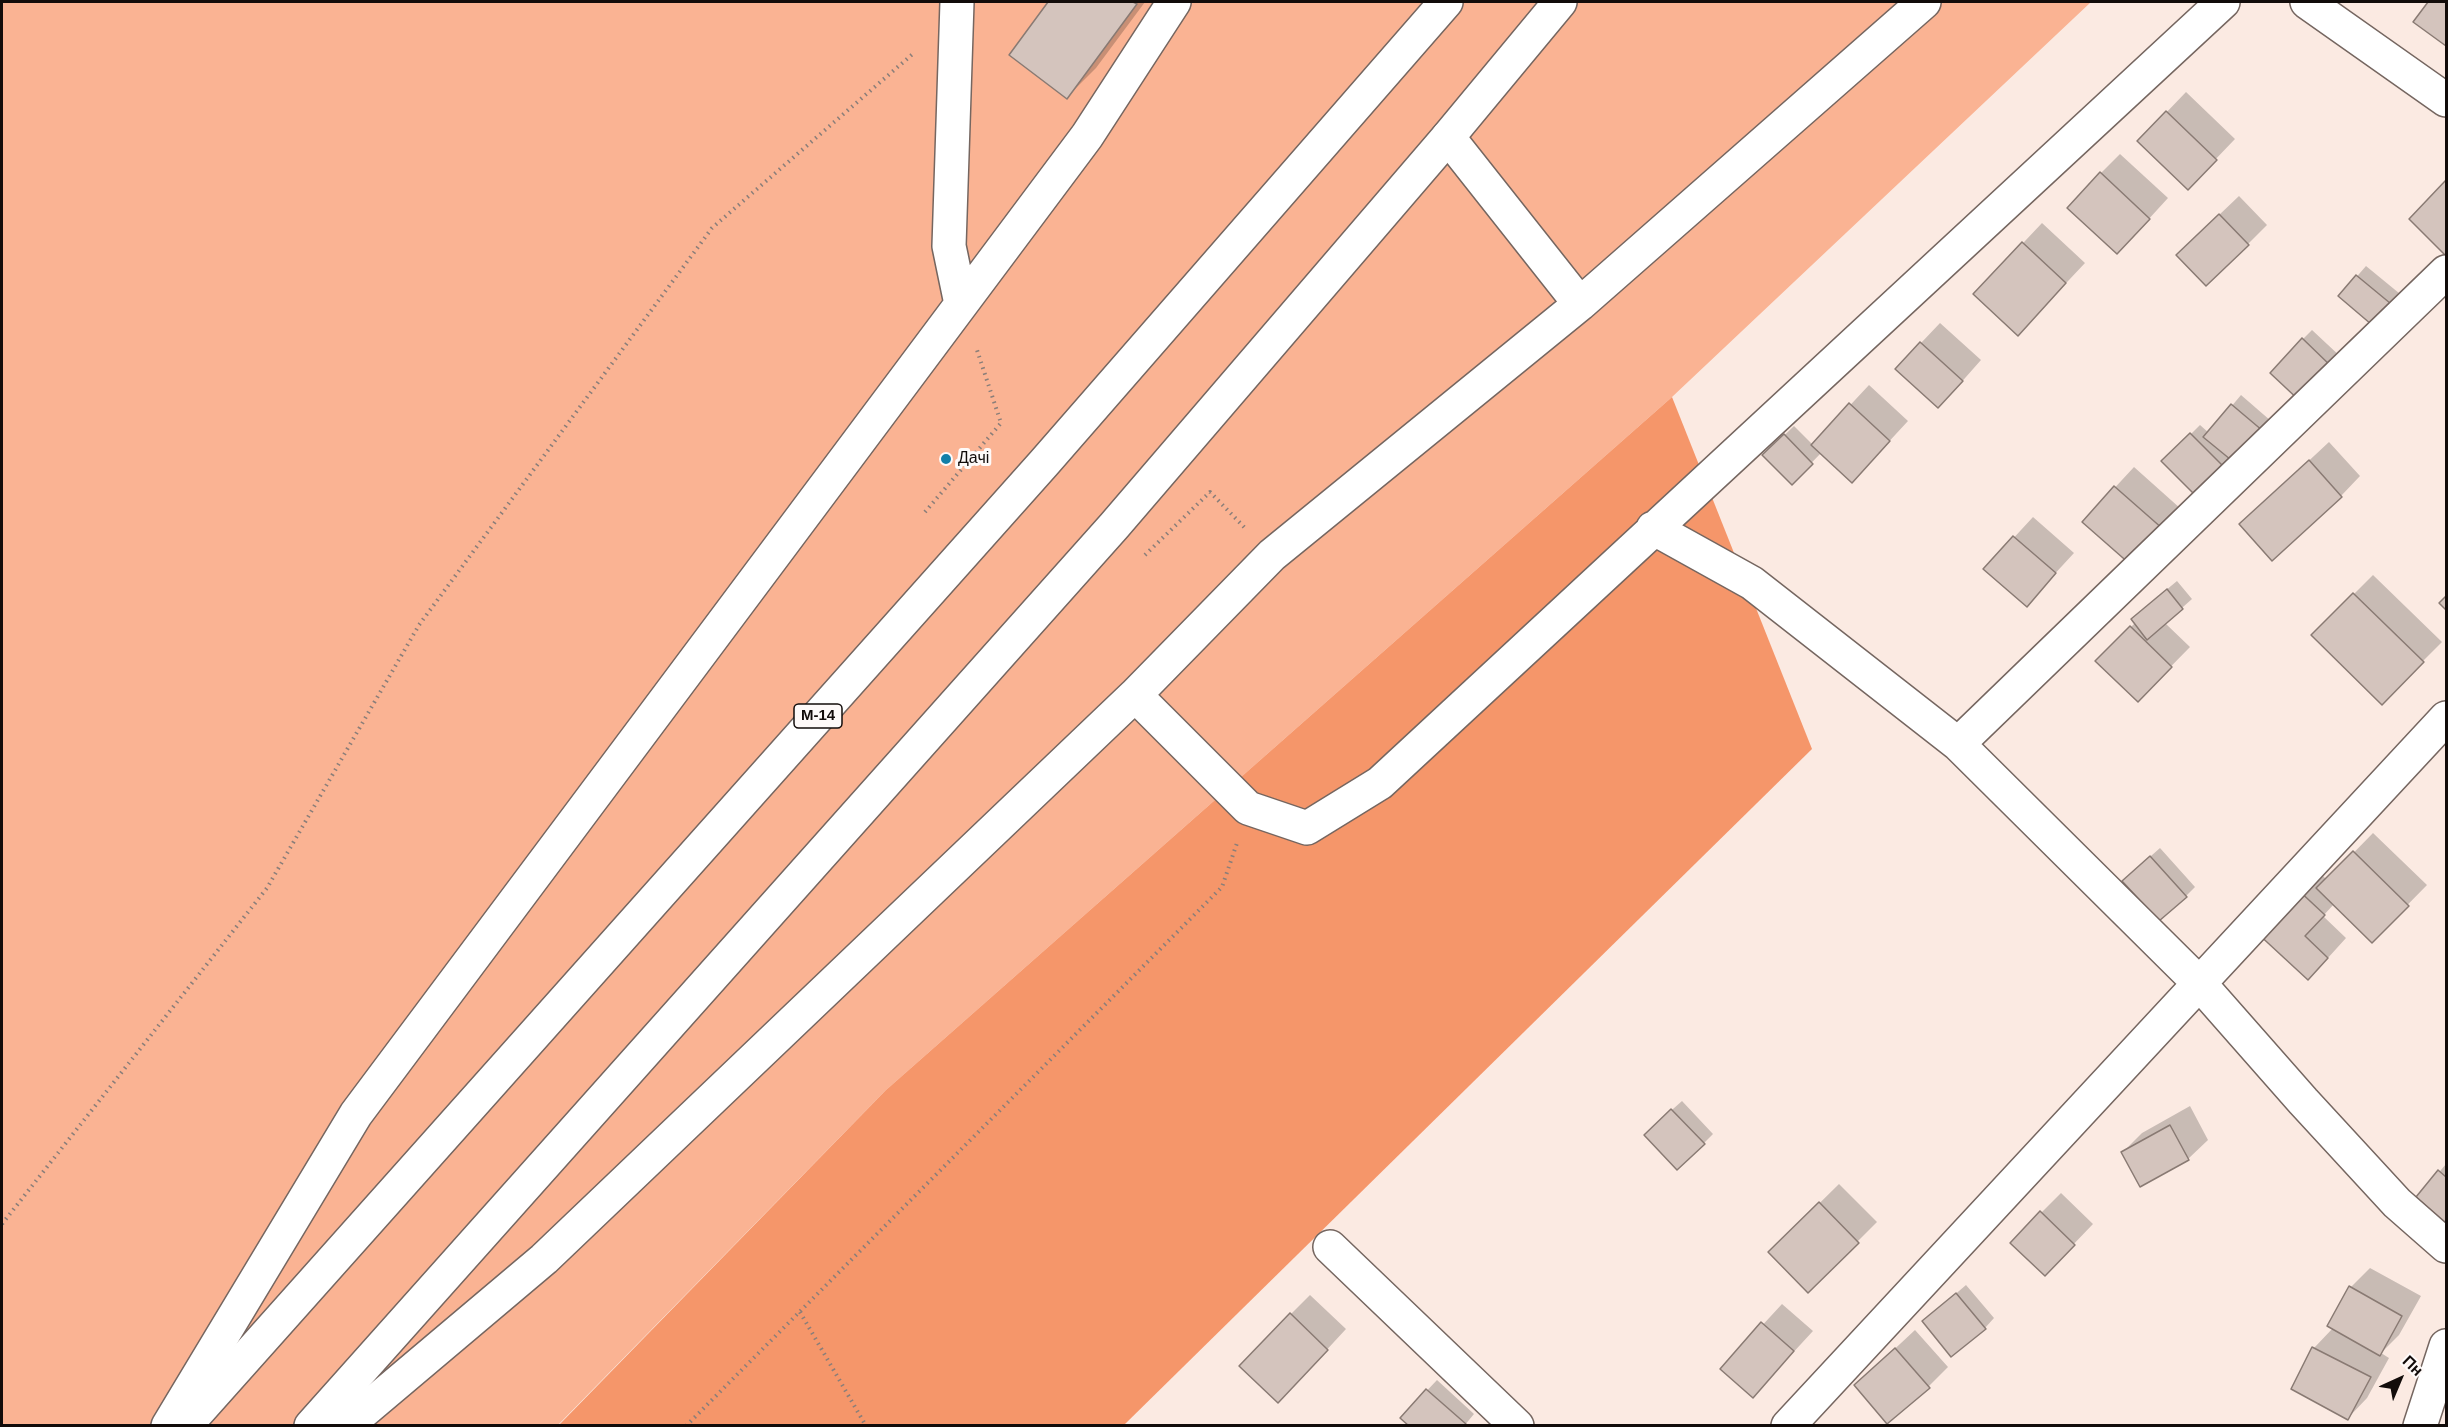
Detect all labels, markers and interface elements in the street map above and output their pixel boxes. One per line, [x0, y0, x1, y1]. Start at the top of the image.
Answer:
place label: Дачі [958, 449, 989, 469]
marker: Дачі [939, 452, 953, 466]
road number: М-14 [794, 704, 842, 728]
north arrow [2370, 1349, 2430, 1409]
text: Пн [2399, 1352, 2426, 1379]

